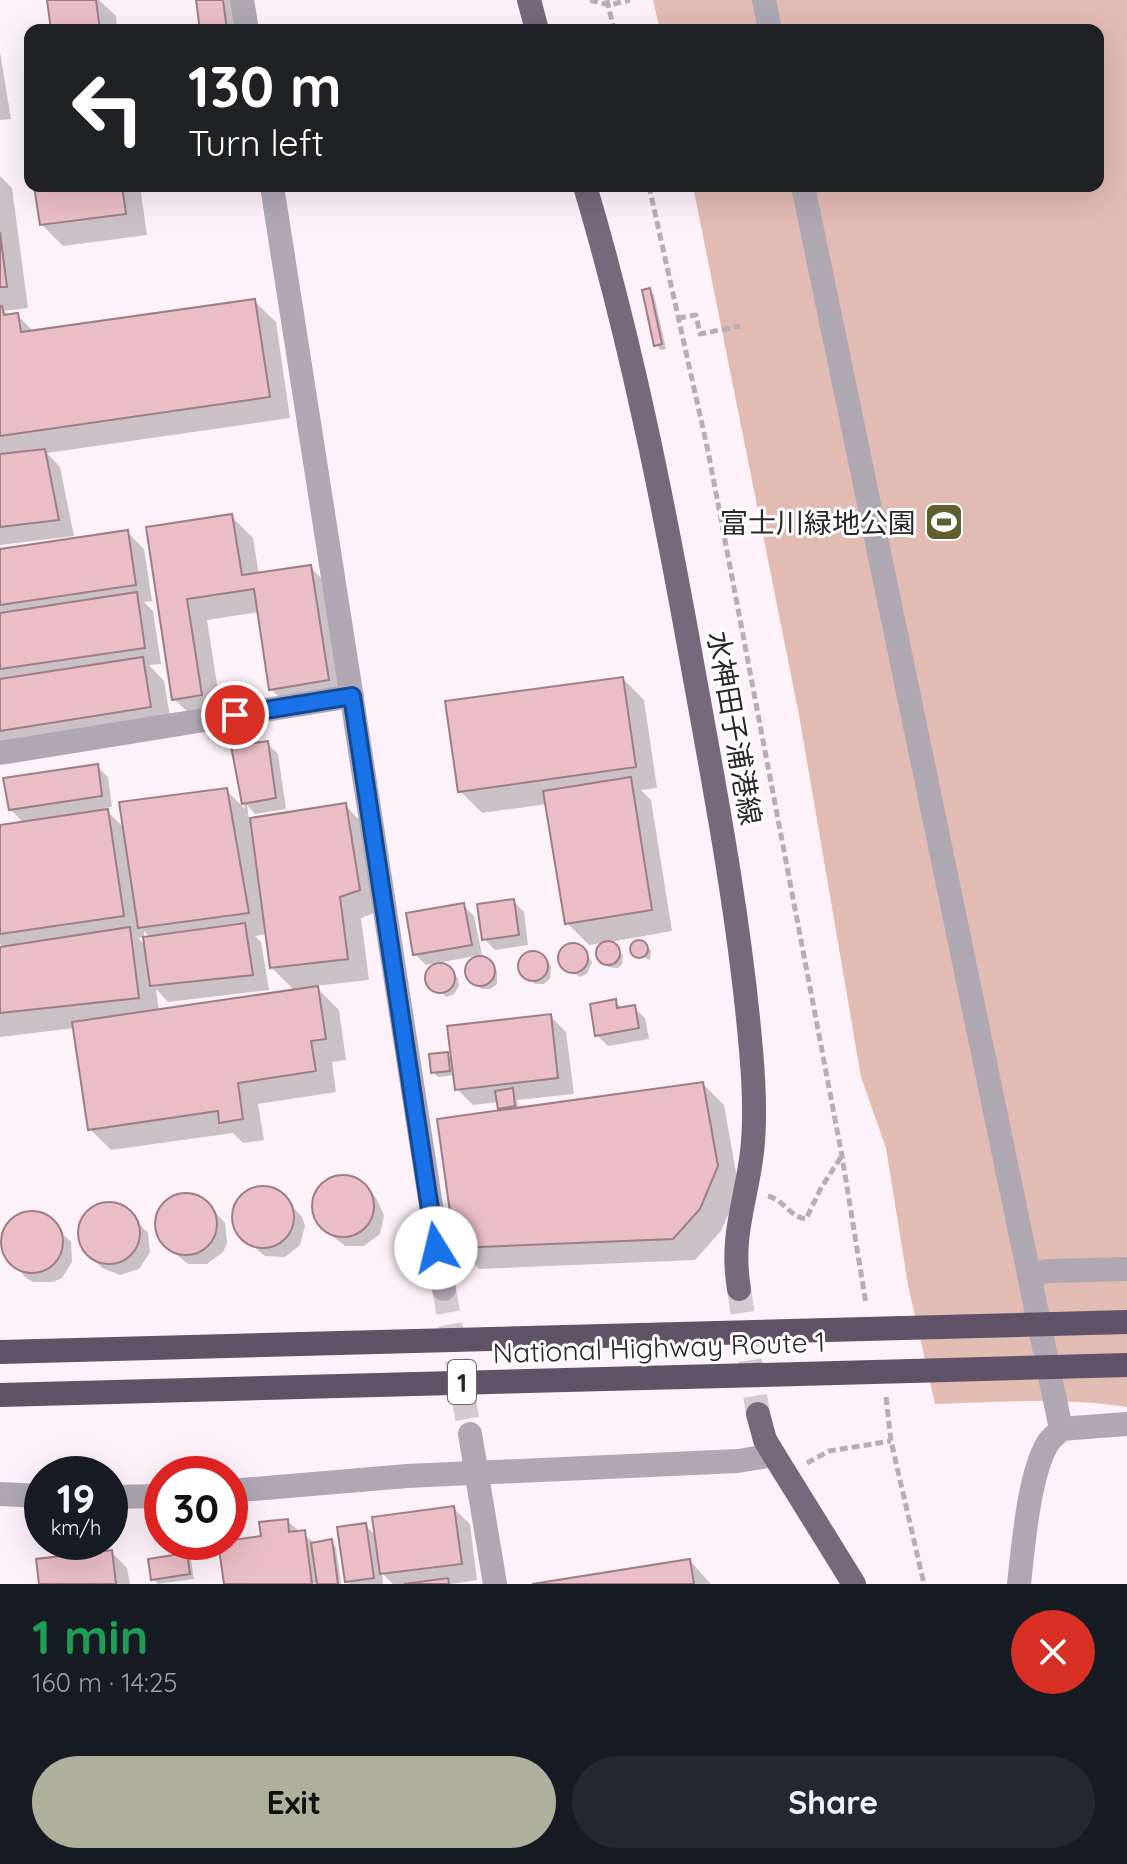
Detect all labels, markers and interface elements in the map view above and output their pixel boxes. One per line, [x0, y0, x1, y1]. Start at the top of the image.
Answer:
text: 130 m [188, 51, 342, 121]
icon: left [56, 56, 160, 160]
text: Turn left [188, 120, 324, 165]
sports icon: 富士川緑地公園 [923, 501, 965, 543]
place label: 富士川緑地公園 [720, 505, 916, 540]
street label: 水神田子浦港線 [701, 628, 769, 828]
pin [201, 681, 269, 749]
icon: arrive [213, 693, 257, 737]
position arrow [394, 1206, 478, 1290]
street label: National Highway Route 1 [492, 1324, 826, 1370]
road number: 1 [448, 1360, 476, 1404]
speed limit sign: 30 [144, 1456, 248, 1560]
text: 19 [57, 1473, 95, 1523]
text: km/h [51, 1515, 101, 1540]
text: 1 min [32, 1606, 148, 1666]
button: close [1011, 1610, 1095, 1694]
text: 160 m · 14:25 [32, 1666, 178, 1699]
button: Exit [32, 1756, 556, 1848]
button: Share [572, 1756, 1095, 1848]

